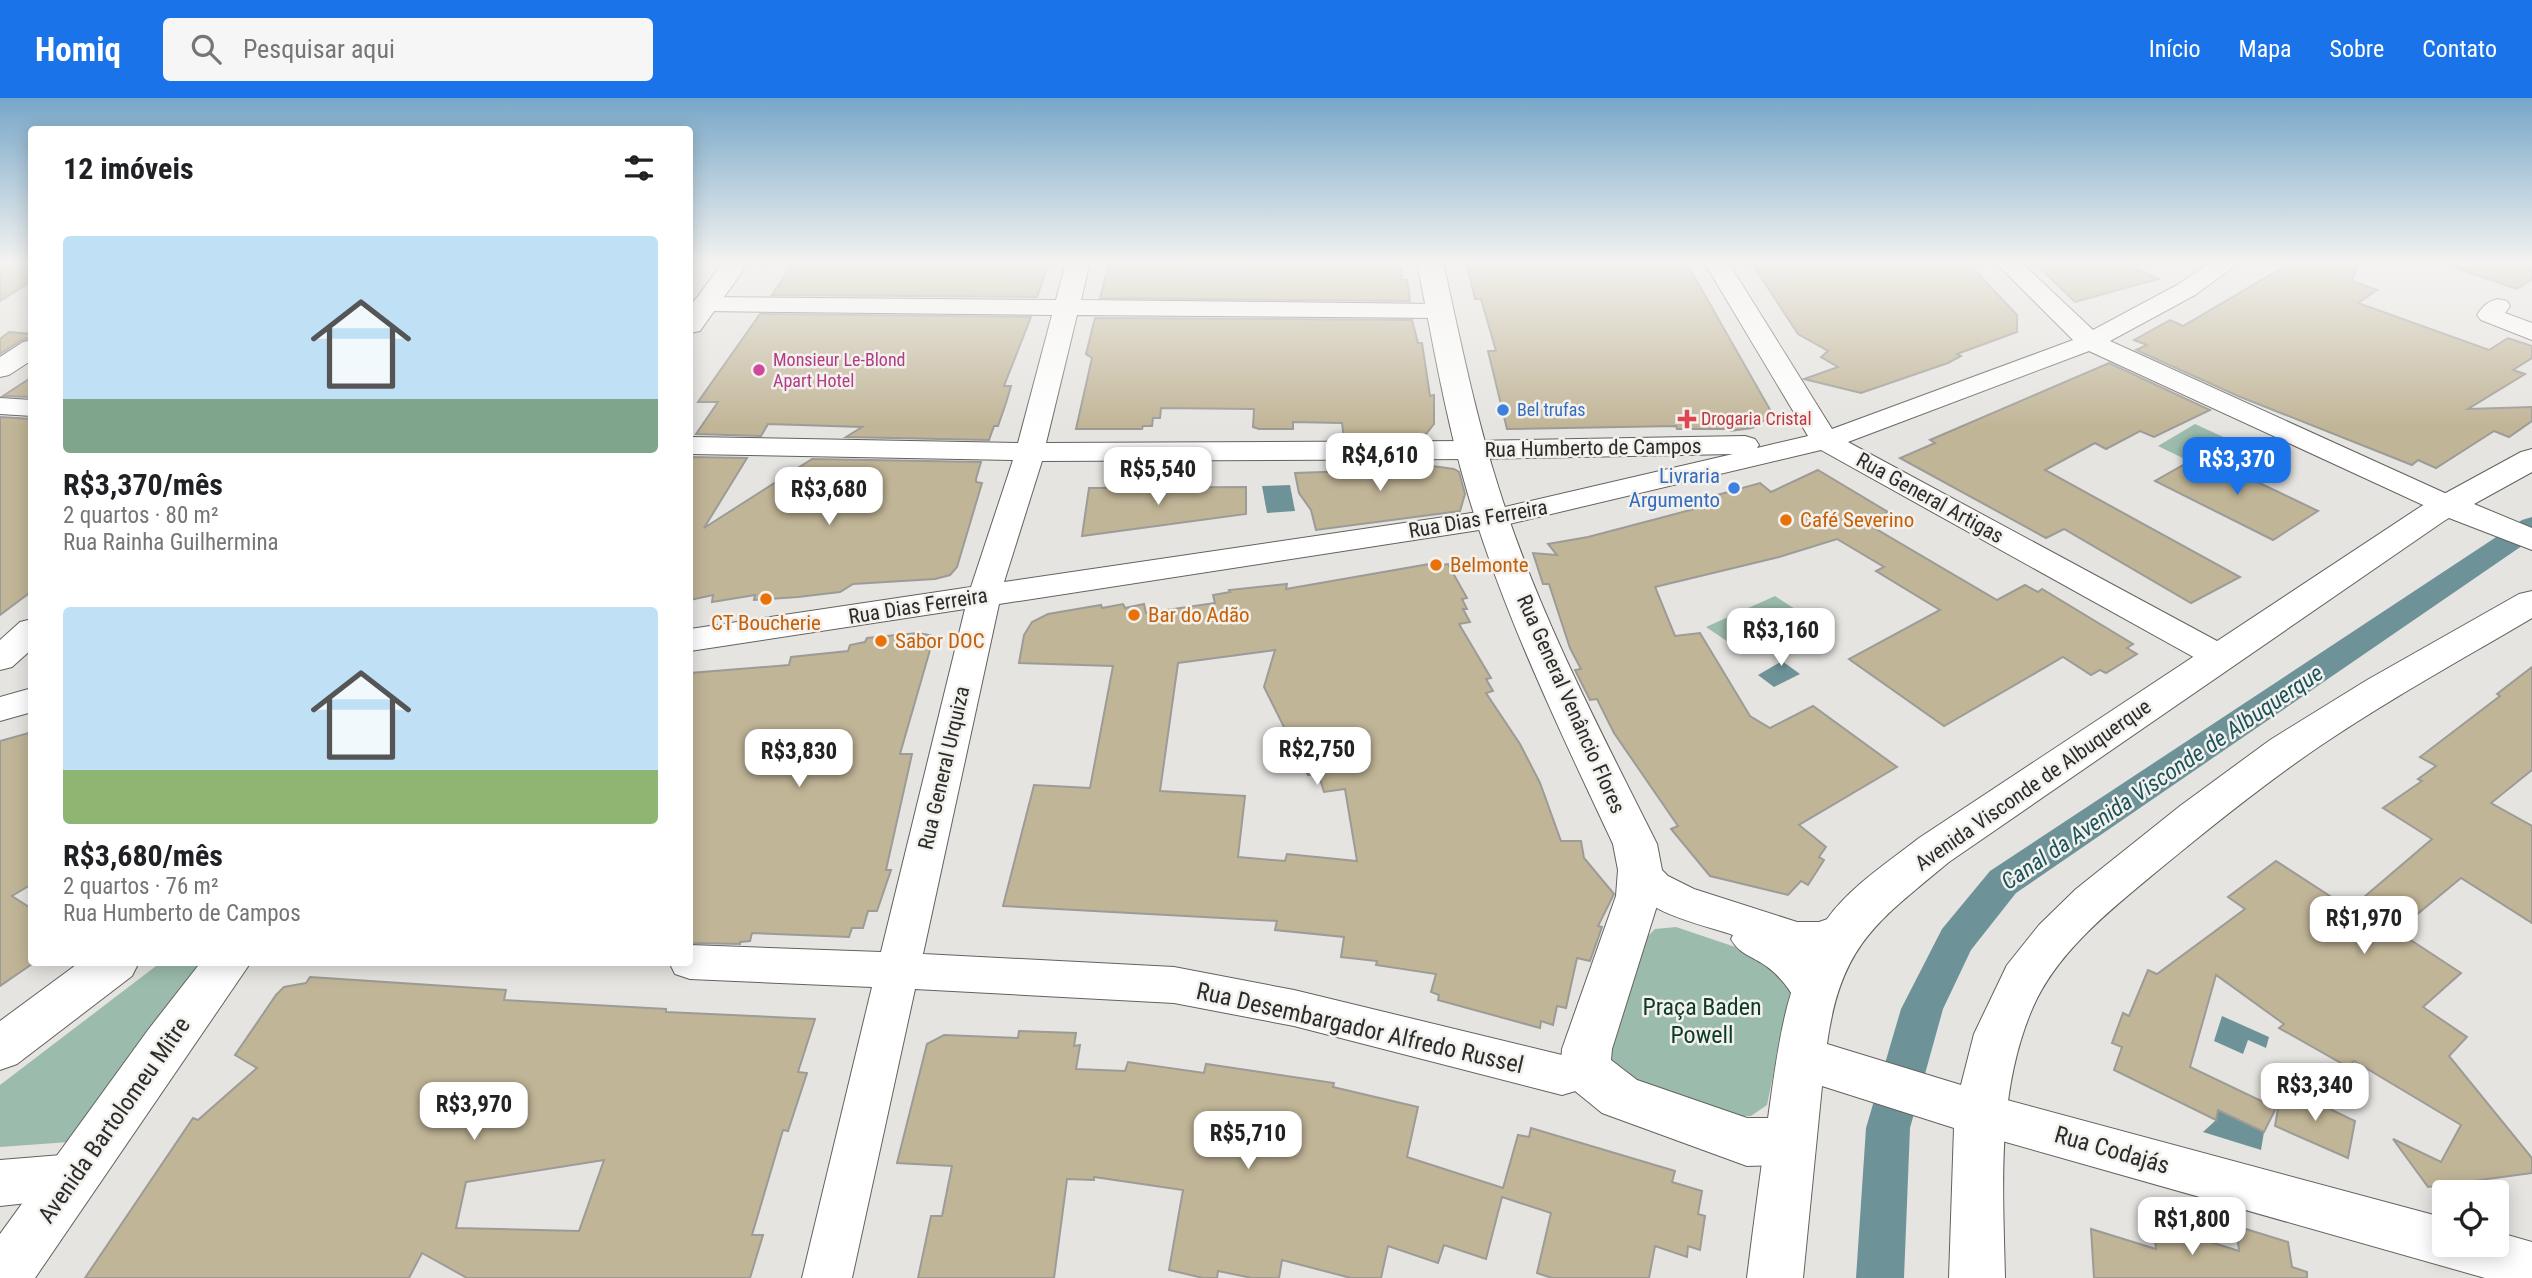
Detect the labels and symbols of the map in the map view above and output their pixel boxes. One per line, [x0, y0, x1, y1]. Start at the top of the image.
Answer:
place label: Monsieur Le-Blond Apart Hotel [773, 349, 906, 391]
marker: Monsieur Le-Blond Apart Hotel [751, 362, 767, 378]
place label: Bel trufas [1517, 399, 1586, 420]
marker: Bel trufas [1495, 402, 1511, 418]
place label: Drogaria Cristal [1701, 408, 1812, 429]
marker: Drogaria Cristal [1679, 411, 1695, 427]
pin: R$4,610 [1315, 434, 1445, 493]
street label: Rua Humberto de Campos [1484, 434, 1702, 462]
pin: R$3,370 [2172, 438, 2302, 497]
pin: R$5,540 [1093, 448, 1223, 507]
street label: Rua General Artigas [1852, 448, 2008, 548]
place label: Livraria Argumento [1629, 464, 1720, 512]
pin: R$3,680 [764, 468, 894, 527]
marker: Livraria Argumento [1726, 480, 1742, 496]
street label: Rua Dias Ferreira [1407, 495, 1549, 543]
place label: Café Severino [1800, 508, 1914, 532]
marker: Café Severino [1778, 512, 1794, 528]
place label: Belmonte [1450, 553, 1529, 577]
marker: Belmonte [1428, 557, 1444, 573]
street label: Rua Dias Ferreira [847, 583, 989, 629]
marker: CT Boucherie [758, 591, 774, 607]
street label: Rua General Venâncio Flores [1512, 591, 1630, 817]
place label: Bar do Adão [1148, 603, 1250, 627]
marker: Bar do Adão [1126, 607, 1142, 623]
pin: R$3,160 [1716, 608, 1846, 668]
place label: CT Boucherie [711, 611, 821, 635]
place label: Sabor DOC [895, 629, 985, 653]
marker: Sabor DOC [873, 633, 889, 649]
water label: Canal da Avenida Visconde de Albuquerque [1996, 659, 2328, 895]
street label: Rua General Urquiza [914, 684, 974, 852]
street label: Avenida Visconde de Albuquerque [1910, 694, 2156, 876]
pin: R$2,750 [1252, 728, 1382, 787]
pin: R$3,830 [734, 730, 864, 789]
pin: R$1,970 [2299, 896, 2429, 956]
street label: Rua Desembargador Alfredo Russel [1194, 977, 1526, 1079]
park label: Praça Baden Powell [1642, 993, 1762, 1049]
street label: Avenida Bartolomeu Mitre [32, 1012, 196, 1228]
pin: R$3,340 [2250, 1063, 2380, 1123]
pin: R$3,970 [409, 1082, 539, 1142]
pin: R$5,710 [1183, 1112, 1313, 1171]
street label: Rua Codajás [2051, 1120, 2173, 1180]
pin: R$1,800 [2127, 1198, 2257, 1257]

